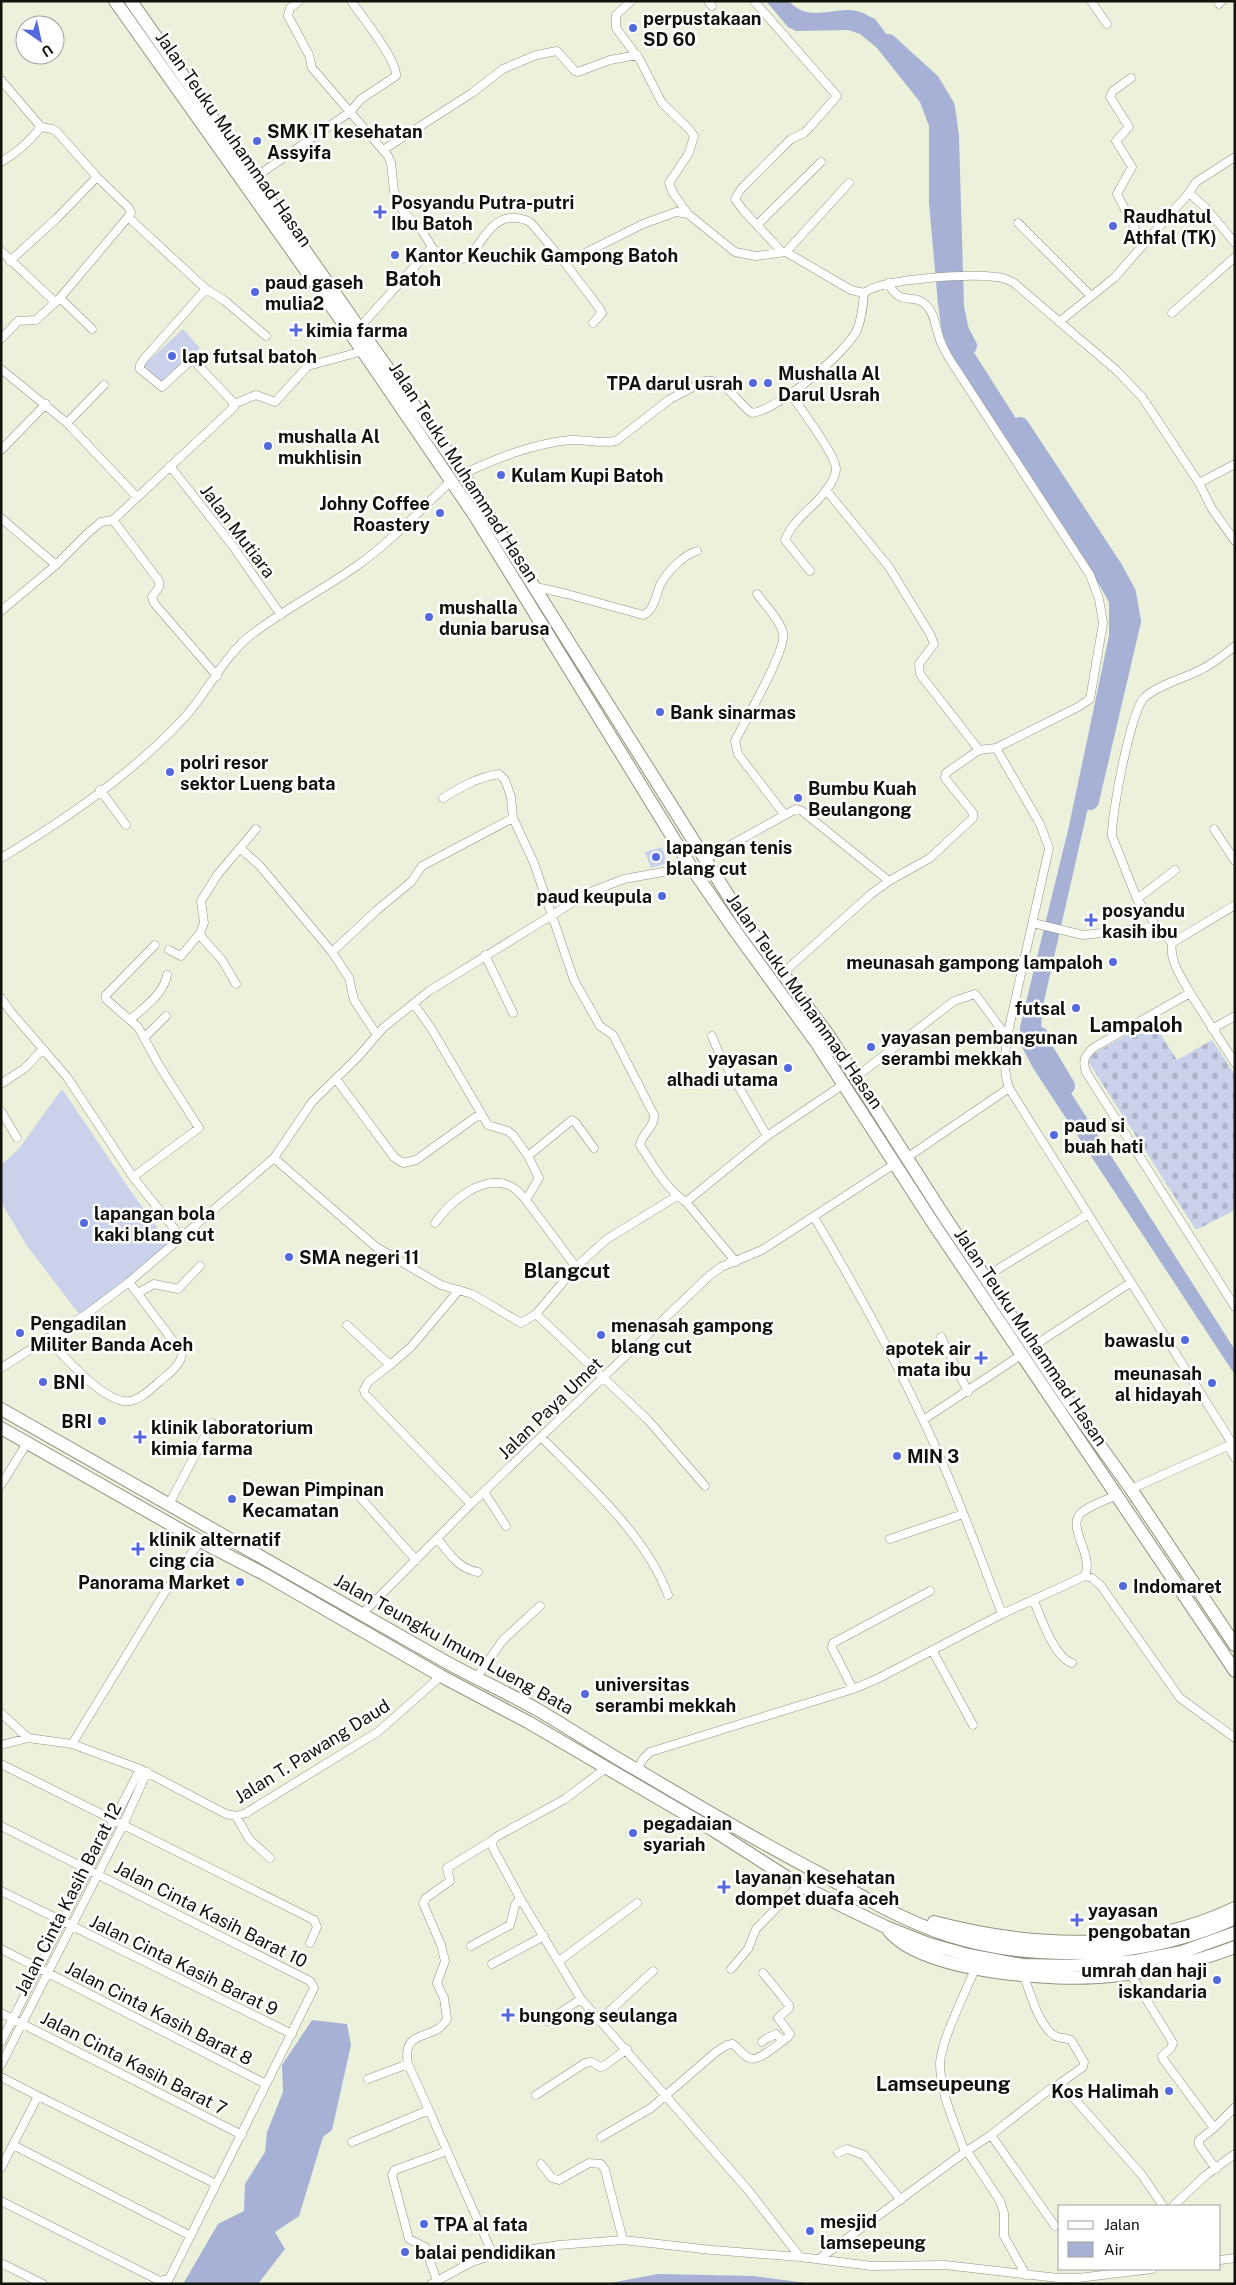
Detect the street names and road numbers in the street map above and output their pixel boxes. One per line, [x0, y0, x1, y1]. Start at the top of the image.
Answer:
street label: Jalan Teuku Muhammad Hasan [151, 27, 317, 251]
street label: Jalan Teuku Muhammad Hasan [385, 358, 543, 586]
street label: Jalan Mutiara [196, 480, 280, 582]
street label: Jalan Teuku Muhammad Hasan [722, 889, 888, 1113]
street label: Jalan Teuku Muhammad Hasan [950, 1224, 1112, 1450]
street label: Jalan Paya Umet [494, 1353, 606, 1463]
street label: Jalan Teungku Imum Lueng Bata [331, 1569, 577, 1719]
street label: Jalan T. Pawang Daud [231, 1695, 393, 1807]
street label: Jalan Cinta Kasih Barat 12 [10, 1799, 126, 1999]
street label: Jalan Cinta Kasih Barat 10 [111, 1856, 311, 1972]
street label: Jalan Cinta Kasih Barat 9 [87, 1910, 281, 2020]
street label: Jalan Cinta Kasih Barat 8 [62, 1957, 256, 2069]
street label: Jalan Cinta Kasih Barat 7 [37, 2007, 231, 2119]

